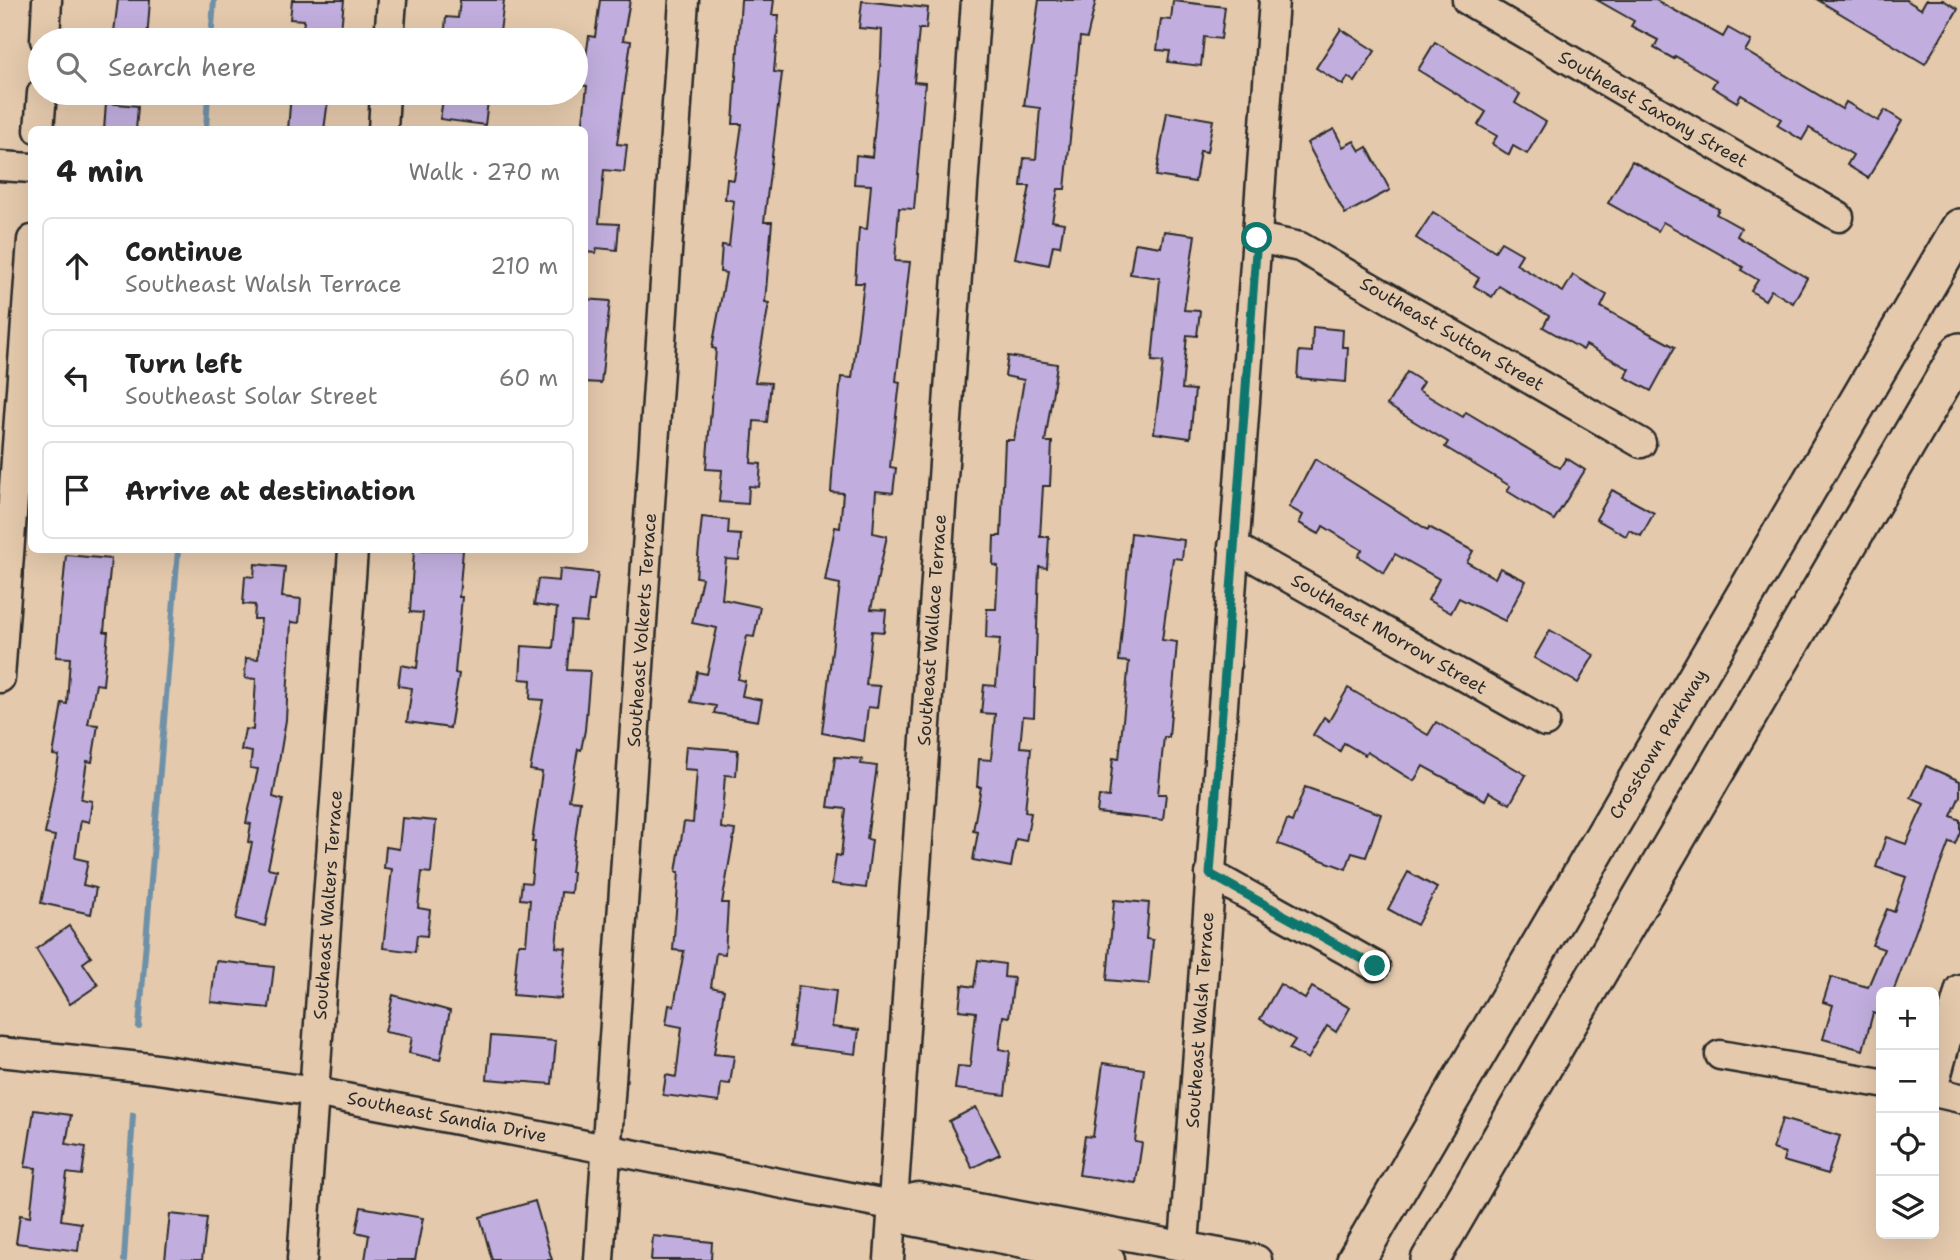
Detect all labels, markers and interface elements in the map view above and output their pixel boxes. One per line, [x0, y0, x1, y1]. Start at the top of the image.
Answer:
search box [28, 28, 588, 105]
street label: Southeast Saxony Street [1554, 45, 1752, 173]
icon: search [52, 48, 90, 86]
text: Search here [108, 49, 257, 84]
text: 4 min [56, 151, 143, 192]
text: Walk · 270 m [408, 157, 560, 187]
route start [1241, 222, 1272, 253]
text: Continue [125, 234, 243, 269]
icon: ahead [58, 247, 96, 285]
text: 210 m [490, 251, 558, 281]
text: Southeast Walsh Terrace [125, 269, 402, 299]
street label: Southeast Sutton Street [1356, 271, 1549, 397]
text: Turn left [125, 346, 242, 381]
icon: left [58, 359, 96, 397]
text: 60 m [499, 363, 558, 393]
text: Southeast Solar Street [125, 381, 378, 411]
icon: arrive [58, 471, 96, 509]
text: Arrive at destination [125, 473, 415, 508]
street label: Southeast Volkerts Terrace [622, 512, 662, 748]
street label: Southeast Wallace Terrace [912, 513, 952, 747]
street label: Southeast Morrow Street [1287, 568, 1491, 700]
street label: Crosstown Parkway [1604, 664, 1712, 824]
street label: Southeast Walters Terrace [308, 789, 348, 1021]
street label: Southeast Walsh Terrace [1180, 911, 1220, 1129]
route end [1359, 950, 1390, 981]
map controls [1876, 987, 1939, 1239]
button: + [1876, 987, 1939, 1050]
button: − [1876, 1050, 1939, 1113]
street label: Southeast Sandia Drive [345, 1086, 549, 1148]
button: locate [1876, 1113, 1939, 1176]
button: layers [1876, 1176, 1939, 1239]

